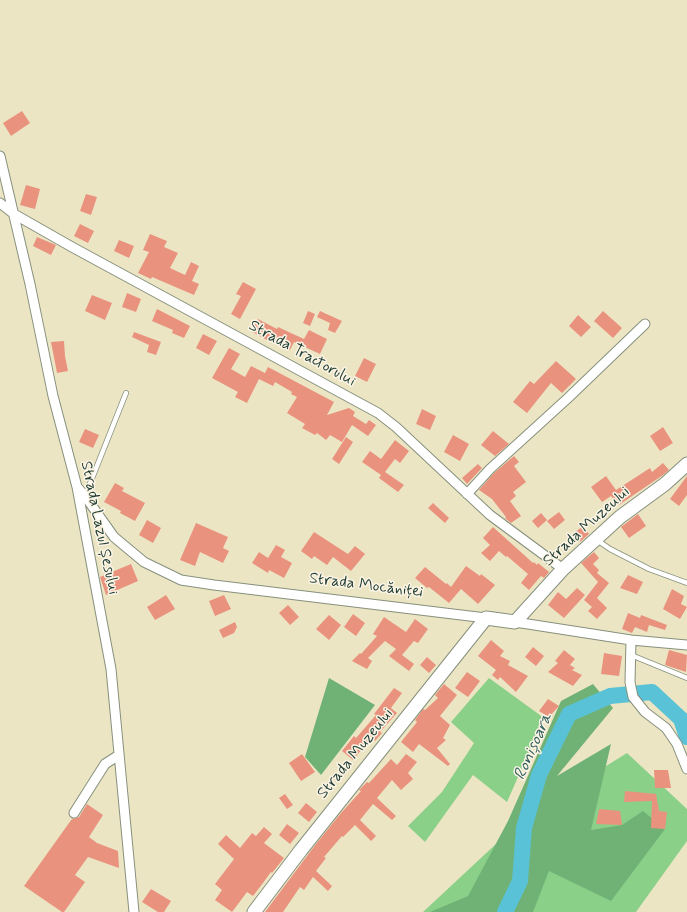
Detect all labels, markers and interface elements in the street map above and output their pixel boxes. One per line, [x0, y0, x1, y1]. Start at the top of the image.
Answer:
street label: Strada Tractorului [245, 317, 359, 391]
street label: Strada Lazul Șesului [75, 460, 123, 596]
street label: Strada Muzeului [540, 483, 634, 571]
street label: Strada Mocăniței [308, 569, 424, 603]
street label: Strada Muzeului [314, 705, 398, 803]
water label: Ronișoara [510, 711, 558, 783]

